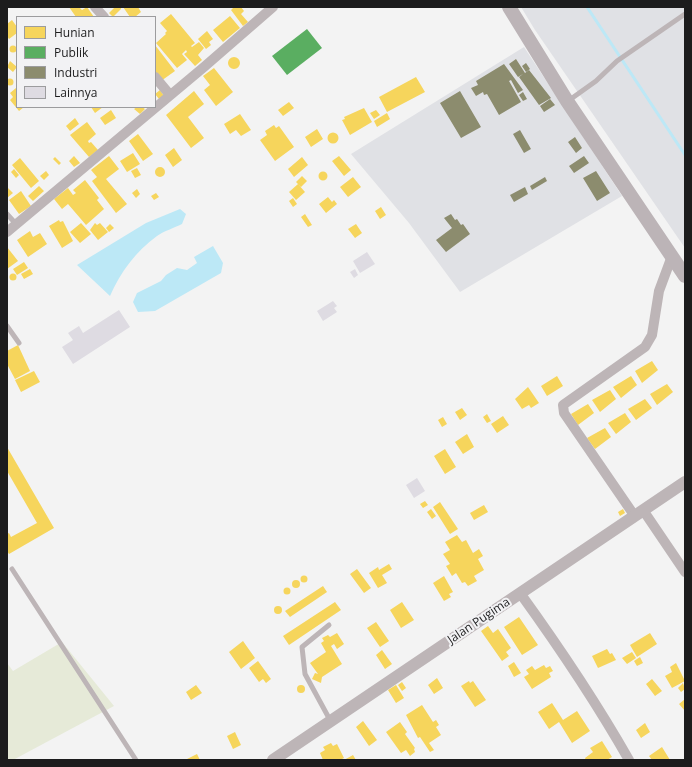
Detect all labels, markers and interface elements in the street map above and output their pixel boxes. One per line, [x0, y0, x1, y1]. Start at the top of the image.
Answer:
legend [16, 16, 156, 108]
text: Hunian [54, 24, 95, 41]
text: Publik [54, 44, 88, 61]
text: Industri [54, 64, 97, 81]
text: Lainnya [54, 84, 97, 101]
street label: Jalan Pugima [445, 595, 513, 647]

